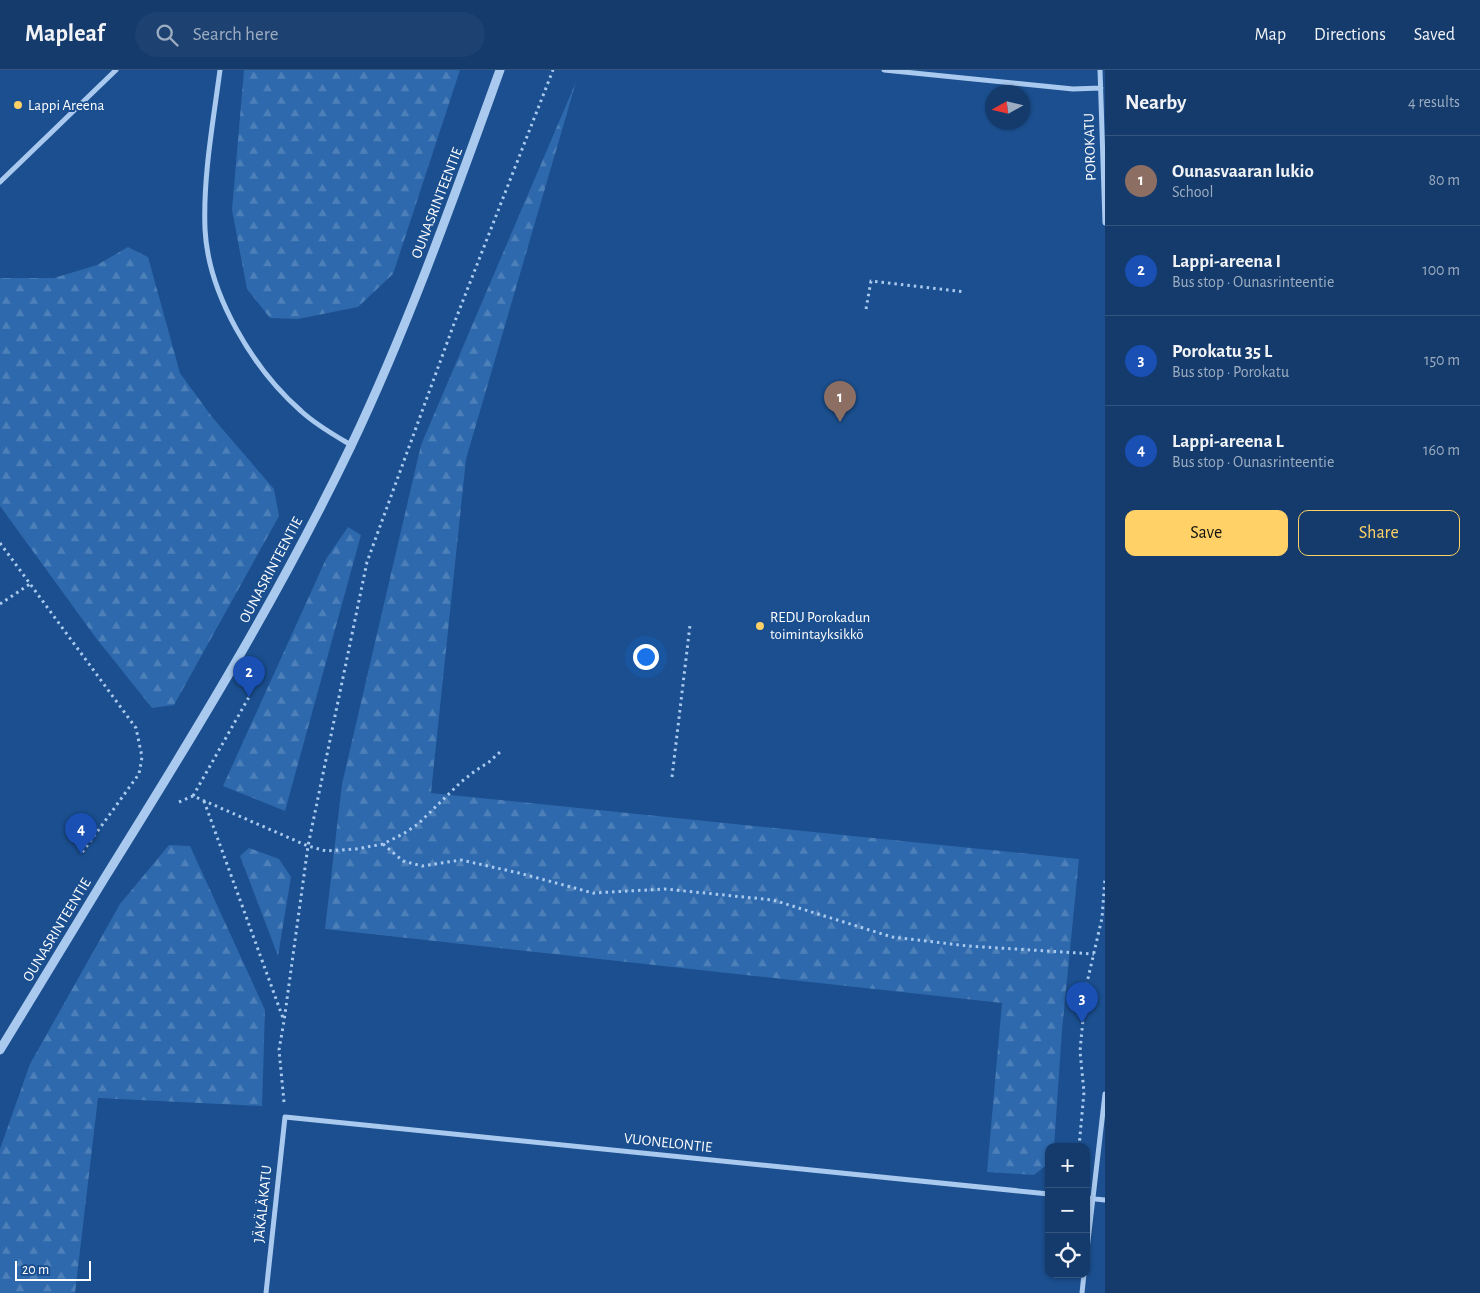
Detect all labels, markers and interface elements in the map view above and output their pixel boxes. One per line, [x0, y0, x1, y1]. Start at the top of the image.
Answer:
search box [135, 12, 485, 57]
icon: search [153, 21, 181, 49]
text: Mapleaf [25, 22, 105, 46]
text: Search here [193, 25, 279, 44]
text: Map [1255, 26, 1286, 44]
text: Directions [1314, 26, 1386, 44]
text: Saved [1414, 26, 1455, 44]
north arrow [985, 85, 1030, 130]
text: Nearby [1125, 92, 1186, 113]
text: 4 results [1408, 94, 1460, 110]
place label: Lappi Areena [28, 98, 104, 113]
marker: Lappi Areena [12, 99, 24, 111]
street label: POROKATU [1081, 113, 1099, 181]
street label: OUNASRINTEENTIE [409, 145, 465, 261]
text: Ounasvaaran lukio [1172, 162, 1314, 181]
text: 1 [1138, 172, 1144, 188]
text: 80 m [1429, 172, 1460, 188]
text: School [1172, 184, 1213, 200]
text: Lappi-areena I [1172, 252, 1281, 271]
text: 2 [1137, 262, 1145, 278]
text: 100 m [1422, 262, 1460, 278]
text: Bus stop · Ounasrinteentie [1172, 274, 1334, 290]
text: Porokatu 35 L [1172, 342, 1272, 361]
text: 3 [1138, 352, 1144, 368]
text: 150 m [1424, 352, 1460, 368]
text: Bus stop · Porokatu [1172, 364, 1289, 380]
pin: 1 [824, 381, 856, 422]
text: Lappi-areena L [1172, 432, 1284, 451]
text: 4 [1137, 442, 1145, 458]
text: 160 m [1423, 442, 1460, 458]
text: Bus stop · Ounasrinteentie [1172, 454, 1334, 470]
button: Save [1125, 510, 1288, 556]
button: Share [1298, 510, 1460, 556]
street label: OUNASRINTEENTIE [237, 514, 305, 626]
place label: REDU Porokadun toimintayksikkö [770, 610, 870, 642]
marker: REDU Porokadun toimintayksikkö [754, 620, 766, 632]
your location [633, 644, 659, 670]
pin: 2 [233, 656, 265, 697]
pin: 4 [65, 813, 97, 854]
street label: OUNASRINTEENTIE [20, 876, 94, 984]
pin: 3 [1066, 982, 1098, 1023]
street label: VUONELONTIE [623, 1131, 713, 1155]
map controls [1045, 1143, 1090, 1278]
button: + [1045, 1143, 1090, 1188]
street label: JÄKÄLÄKATU [250, 1164, 275, 1244]
button: − [1045, 1188, 1090, 1233]
button: locate [1045, 1233, 1090, 1278]
scale bar [15, 1258, 91, 1281]
text: 20 m [22, 1263, 49, 1277]

